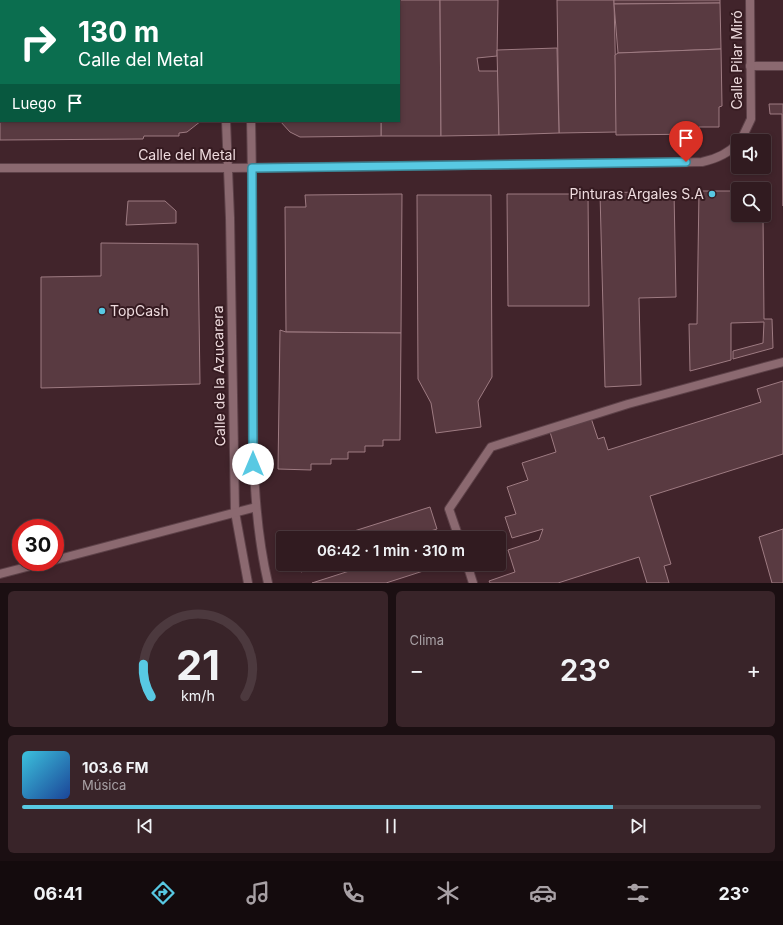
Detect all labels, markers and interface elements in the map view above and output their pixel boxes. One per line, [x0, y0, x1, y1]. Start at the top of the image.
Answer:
street label: Calle Pilar Miró [728, 10, 745, 110]
text: 130 m [78, 15, 159, 49]
icon: right [12, 16, 64, 68]
text: Calle del Metal [78, 49, 204, 70]
icon: arrive [64, 92, 86, 114]
text: Luego [12, 94, 56, 113]
pin [669, 121, 703, 162]
icon: arrive [675, 127, 697, 149]
map controls [731, 134, 771, 222]
button: sound [731, 134, 771, 174]
street label: Calle del Metal [138, 146, 236, 163]
button: search [731, 182, 771, 222]
place label: Pinturas Argales S.A [569, 185, 704, 202]
marker: Pinturas Argales S.A [707, 189, 717, 199]
place label: TopCash [110, 302, 169, 319]
street label: Calle de la Azucarera [209, 305, 228, 447]
marker: TopCash [97, 306, 107, 316]
position arrow [232, 443, 274, 485]
speed limit sign: 30 [12, 519, 64, 571]
text: 06:42 · 1 min · 310 m [317, 541, 465, 560]
text: Clima [410, 632, 444, 648]
text: 21 [176, 640, 220, 690]
text: 23° [560, 652, 611, 688]
text: − [410, 657, 424, 683]
text: + [746, 657, 761, 683]
text: km/h [181, 687, 215, 704]
text: 103.6 FM [82, 758, 149, 777]
text: Música [82, 777, 126, 793]
icon: previous [134, 815, 156, 837]
icon: pause [380, 815, 402, 837]
icon: next [627, 815, 649, 837]
icon: directions [149, 879, 177, 907]
icon: music [244, 879, 272, 907]
icon: phone [339, 879, 367, 907]
icon: climate [434, 879, 462, 907]
icon: car [529, 879, 557, 907]
icon: filters [624, 879, 652, 907]
text: 06:41 [33, 883, 83, 904]
text: 23° [718, 883, 750, 904]

